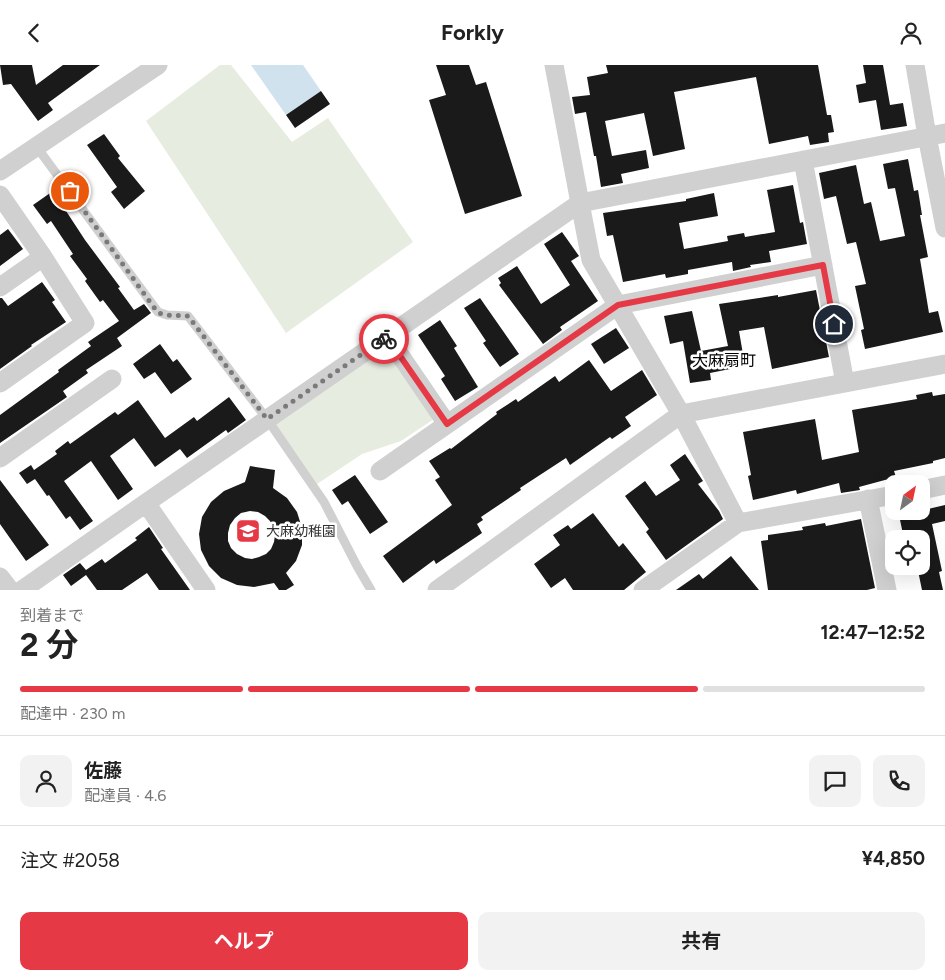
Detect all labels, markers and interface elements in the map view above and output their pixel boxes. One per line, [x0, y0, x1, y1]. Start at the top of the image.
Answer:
icon: back [20, 19, 48, 47]
text: Forkly [441, 19, 504, 46]
icon: person [897, 19, 925, 47]
pin [49, 170, 91, 212]
icon: bag [56, 177, 84, 205]
pin [813, 303, 855, 345]
icon: home [820, 310, 848, 338]
courier [359, 314, 409, 364]
icon: bike [370, 325, 398, 353]
district label: 大麻扇町 [692, 351, 756, 370]
north arrow [885, 475, 930, 520]
map controls [885, 475, 930, 575]
school or university icon: 大麻幼稚園 [235, 518, 261, 544]
place label: 大麻幼稚園 [266, 523, 336, 540]
button: locate [885, 530, 930, 575]
text: 到着まで [20, 606, 84, 625]
text: 12:47–12:52 [820, 621, 925, 644]
text: 2 分 [20, 626, 78, 664]
text: 配達中 · 230 m [20, 704, 125, 723]
button: person [20, 755, 72, 807]
button: chat [809, 755, 861, 807]
button: phone [873, 755, 925, 807]
text: 佐藤 [84, 759, 122, 782]
text: 配達員 · 4.6 [84, 786, 166, 805]
text: ¥4,850 [862, 847, 925, 870]
text: 注文 #2058 [20, 849, 120, 872]
button: ヘルプ [20, 912, 468, 970]
button: 共有 [478, 912, 925, 970]

